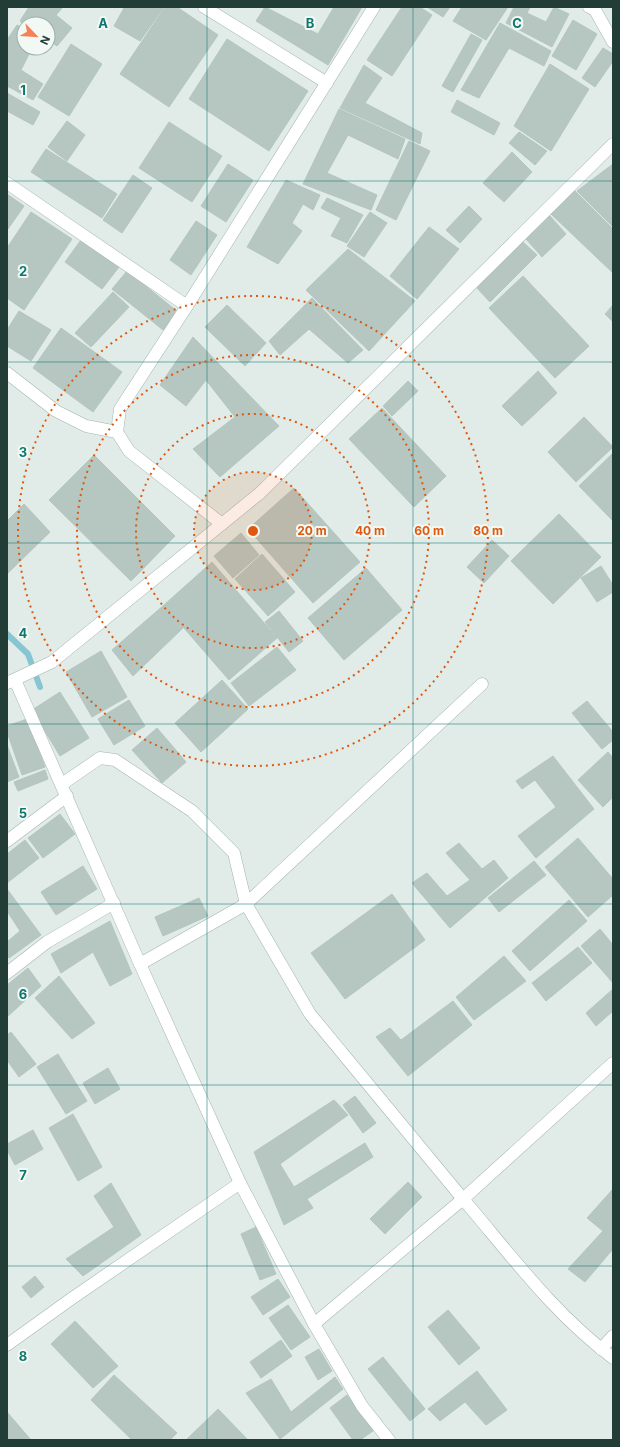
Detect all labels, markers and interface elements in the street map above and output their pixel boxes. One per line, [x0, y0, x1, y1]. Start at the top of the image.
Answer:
text: A [98, 15, 108, 31]
text: B [306, 15, 315, 31]
text: C [512, 15, 522, 31]
north arrow [16, 16, 56, 56]
text: N [37, 33, 53, 47]
text: 1 [20, 82, 26, 98]
text: 2 [19, 263, 27, 279]
text: 3 [19, 444, 27, 460]
text: 20 m [297, 523, 327, 538]
text: 40 m [355, 523, 385, 538]
text: 60 m [414, 523, 444, 538]
text: 80 m [473, 523, 503, 538]
centre of rings [246, 524, 260, 538]
text: 4 [19, 625, 28, 641]
text: 5 [19, 805, 27, 821]
text: 6 [19, 986, 27, 1002]
text: 7 [19, 1167, 27, 1183]
text: 8 [19, 1348, 27, 1364]

